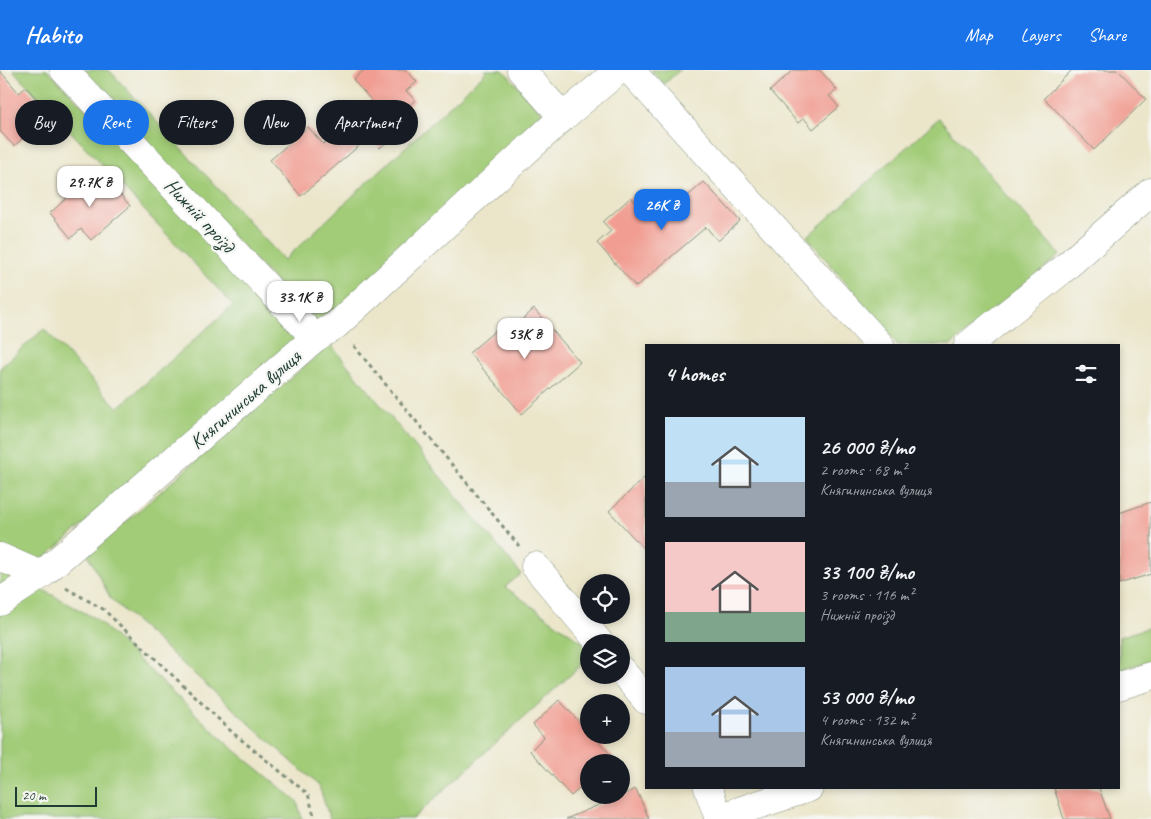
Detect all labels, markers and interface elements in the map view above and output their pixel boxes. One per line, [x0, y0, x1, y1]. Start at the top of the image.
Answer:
text: Habito [25, 20, 81, 50]
text: Map [965, 24, 993, 46]
text: Layers [1021, 24, 1060, 46]
text: Share [1088, 24, 1126, 46]
chip: Buy [15, 100, 73, 145]
chip: Rent [83, 100, 149, 145]
chip: Filters [159, 100, 234, 145]
chip: New [244, 100, 306, 145]
chip: Apartment [316, 100, 418, 145]
pin: 29.7K ₴ [44, 166, 136, 208]
text: 29.7K ₴ [68, 172, 112, 192]
street label: Нижній проїзд [158, 173, 241, 260]
pin: 26K ₴ [627, 189, 697, 231]
text: 26K ₴ [645, 195, 679, 215]
pin: 33.1K ₴ [254, 280, 346, 323]
text: 33.1K ₴ [278, 287, 322, 307]
pin: 53K ₴ [490, 318, 560, 360]
text: 53K ₴ [508, 324, 542, 344]
street label: Княгининська вулиця [185, 344, 307, 455]
icon: filters [1072, 360, 1100, 388]
text: 4 homes [665, 361, 724, 387]
text: 26 000 ₴/mo [820, 434, 914, 460]
icon: home [705, 437, 765, 497]
text: 2 rooms · 68 m² [820, 460, 906, 480]
text: Княгининська вулиця [820, 480, 932, 500]
text: 33 100 ₴/mo [820, 559, 914, 585]
icon: home [705, 562, 765, 622]
map controls [580, 574, 630, 804]
button: locate [580, 574, 630, 624]
text: 3 rooms · 116 m² [820, 585, 914, 605]
text: Нижній проїзд [820, 605, 894, 625]
button: layers [580, 634, 630, 684]
text: 53 000 ₴/mo [820, 684, 914, 710]
icon: home [705, 687, 765, 747]
button: + [580, 694, 630, 744]
text: 4 rooms · 132 m² [820, 710, 914, 730]
text: Княгининська вулиця [820, 730, 932, 750]
button: − [580, 754, 630, 804]
scale bar [15, 784, 98, 807]
text: 20 m [22, 787, 46, 804]

